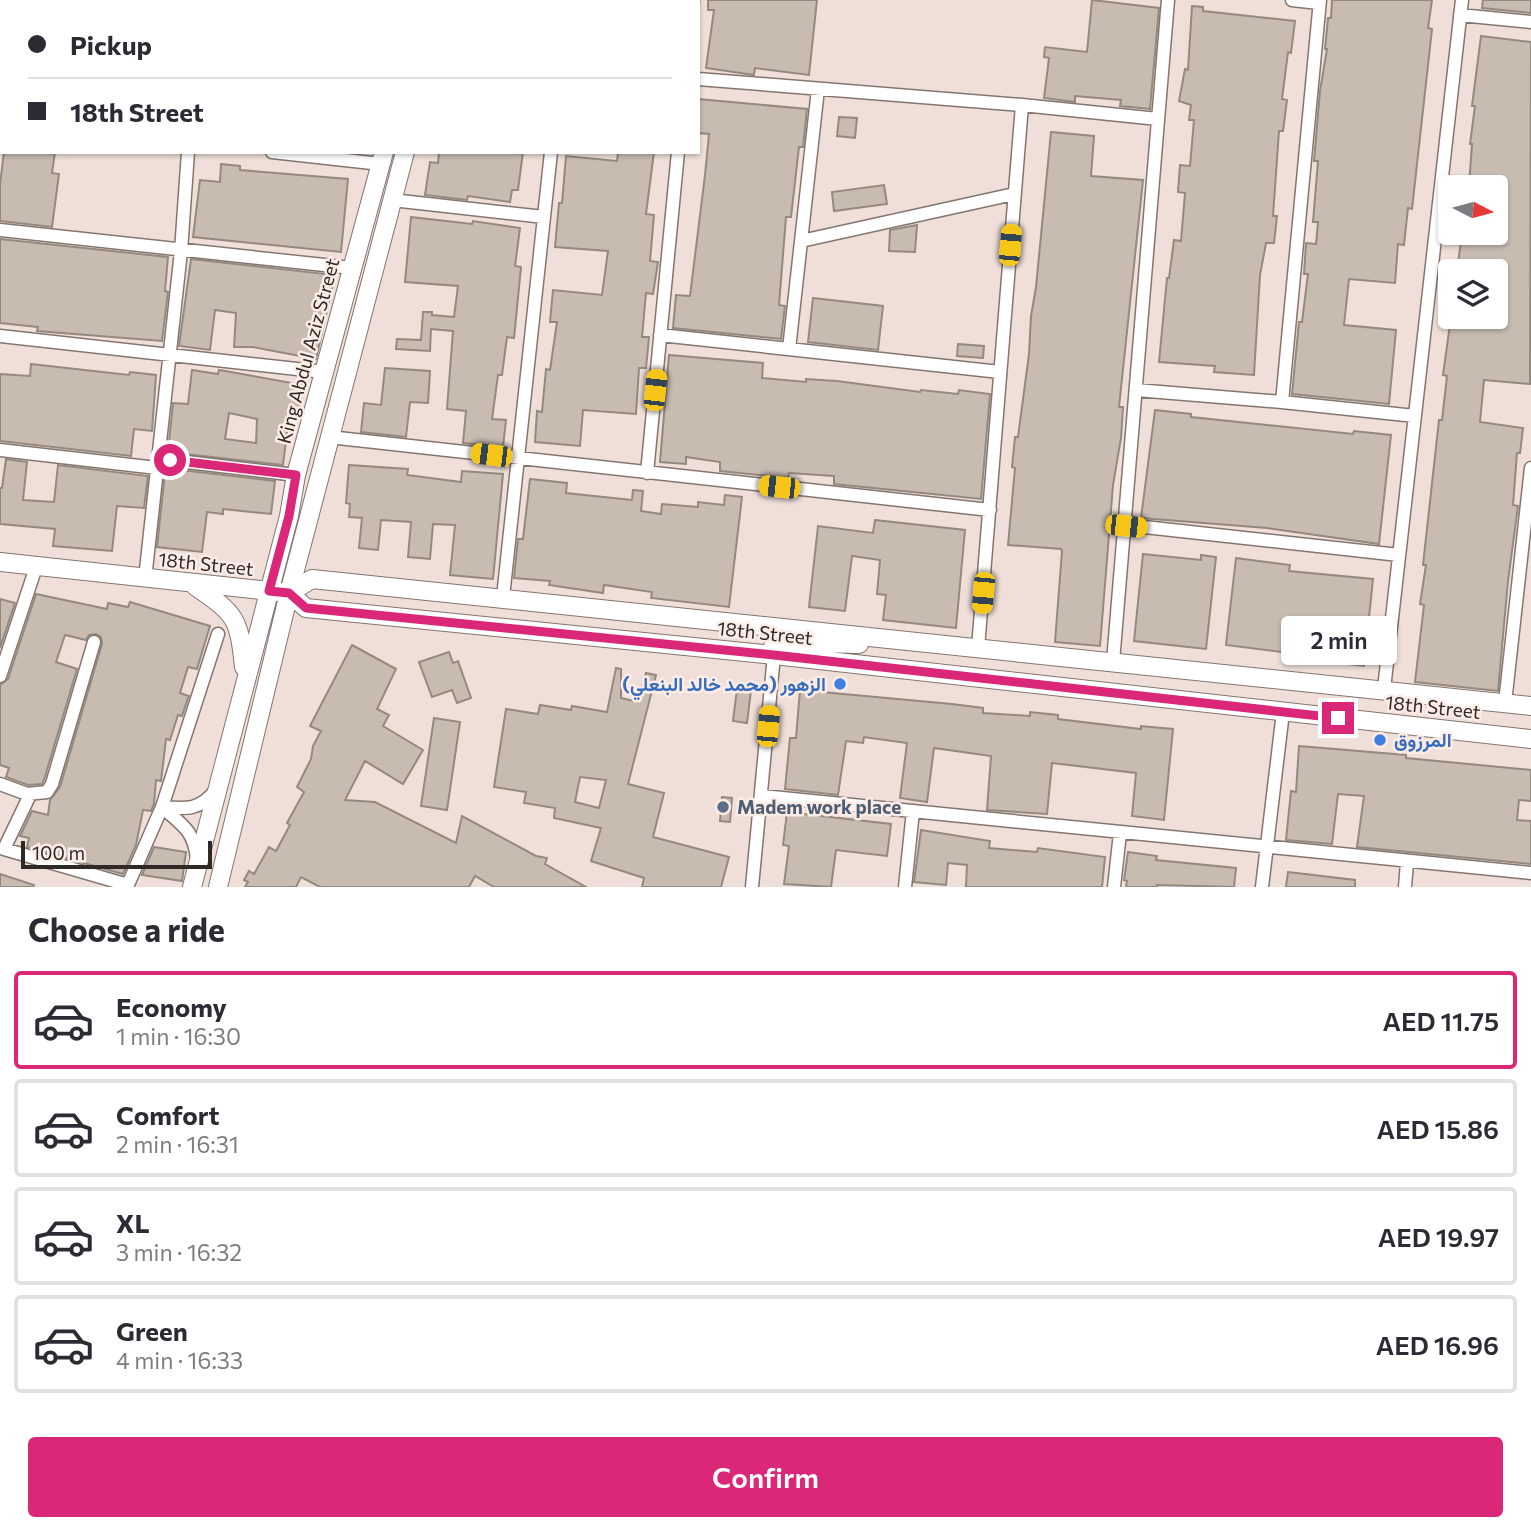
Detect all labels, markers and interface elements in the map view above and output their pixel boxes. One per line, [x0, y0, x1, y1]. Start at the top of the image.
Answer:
text: Pickup [70, 29, 152, 60]
text: 18th Street [70, 96, 204, 127]
north arrow [1438, 175, 1508, 245]
map controls [1438, 175, 1508, 329]
car [998, 223, 1023, 267]
street label: King Abdul Aziz Street [272, 255, 343, 446]
button: layers [1438, 259, 1508, 329]
car [643, 368, 668, 412]
car [469, 442, 514, 468]
route start [154, 444, 186, 476]
car [758, 474, 801, 500]
car [1105, 513, 1148, 539]
street label: 18th Street [157, 547, 255, 580]
car [971, 571, 996, 615]
street label: 18th Street [716, 616, 814, 649]
callout: 2 min [1280, 616, 1396, 666]
text: 2 min [1311, 626, 1367, 654]
place label: الزهور (محمد خالد البنعلي) [622, 672, 826, 701]
marker: الزهور (محمد خالد البنعلي) [832, 676, 848, 692]
street label: 18th Street [1384, 690, 1482, 723]
route end [1322, 702, 1354, 734]
car [756, 704, 781, 748]
place label: المرزوق [1394, 728, 1452, 753]
marker: المرزوق [1372, 732, 1388, 748]
place label: Madem work place [737, 795, 901, 818]
marker: Madem work place [715, 799, 731, 815]
scale bar [21, 838, 212, 870]
text: 100 m [32, 841, 85, 864]
text: Choose a ride [28, 909, 225, 949]
icon: car [32, 989, 95, 1052]
text: Economy [116, 991, 227, 1022]
text: AED 11.75 [1382, 1005, 1499, 1036]
text: 1 min · 16:30 [116, 1022, 241, 1050]
icon: car [32, 1097, 95, 1160]
text: Comfort [116, 1099, 219, 1130]
text: AED 15.86 [1377, 1113, 1499, 1144]
text: 2 min · 16:31 [116, 1130, 239, 1158]
icon: car [32, 1205, 95, 1268]
text: XL [116, 1207, 150, 1238]
text: AED 19.97 [1378, 1221, 1499, 1252]
text: 3 min · 16:32 [116, 1238, 242, 1266]
icon: car [32, 1313, 95, 1376]
text: Green [116, 1315, 188, 1346]
text: AED 16.96 [1376, 1329, 1499, 1360]
text: 4 min · 16:33 [116, 1346, 243, 1374]
button: Confirm [28, 1437, 1503, 1517]

